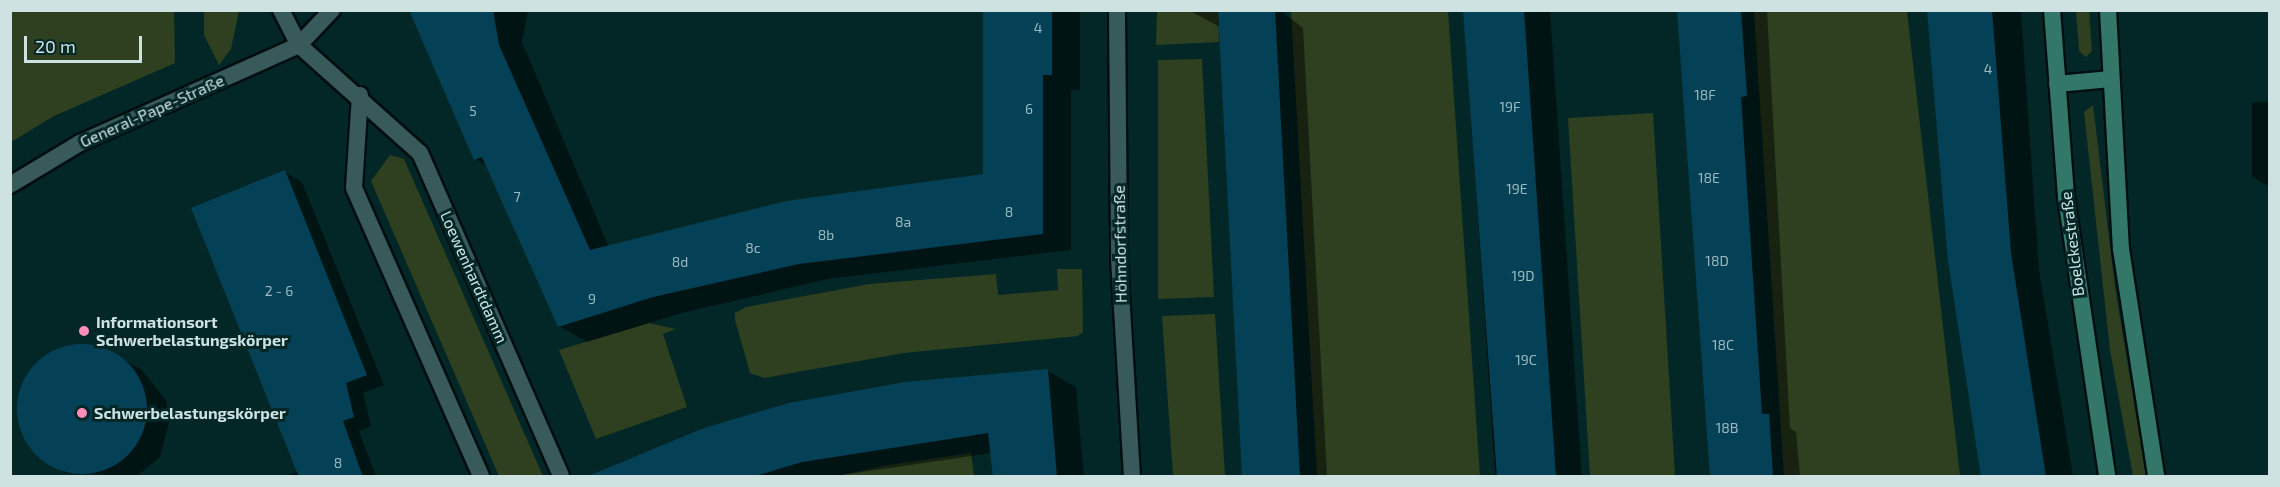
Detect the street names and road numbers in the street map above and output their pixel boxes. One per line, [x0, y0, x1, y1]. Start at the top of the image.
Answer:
street label: General-Pape-Straße [77, 71, 227, 151]
street label: Höhndorfstraße [1109, 185, 1131, 303]
street label: Boelckestraße [2056, 190, 2088, 298]
street label: Loewenhardtdamm [436, 208, 512, 346]

